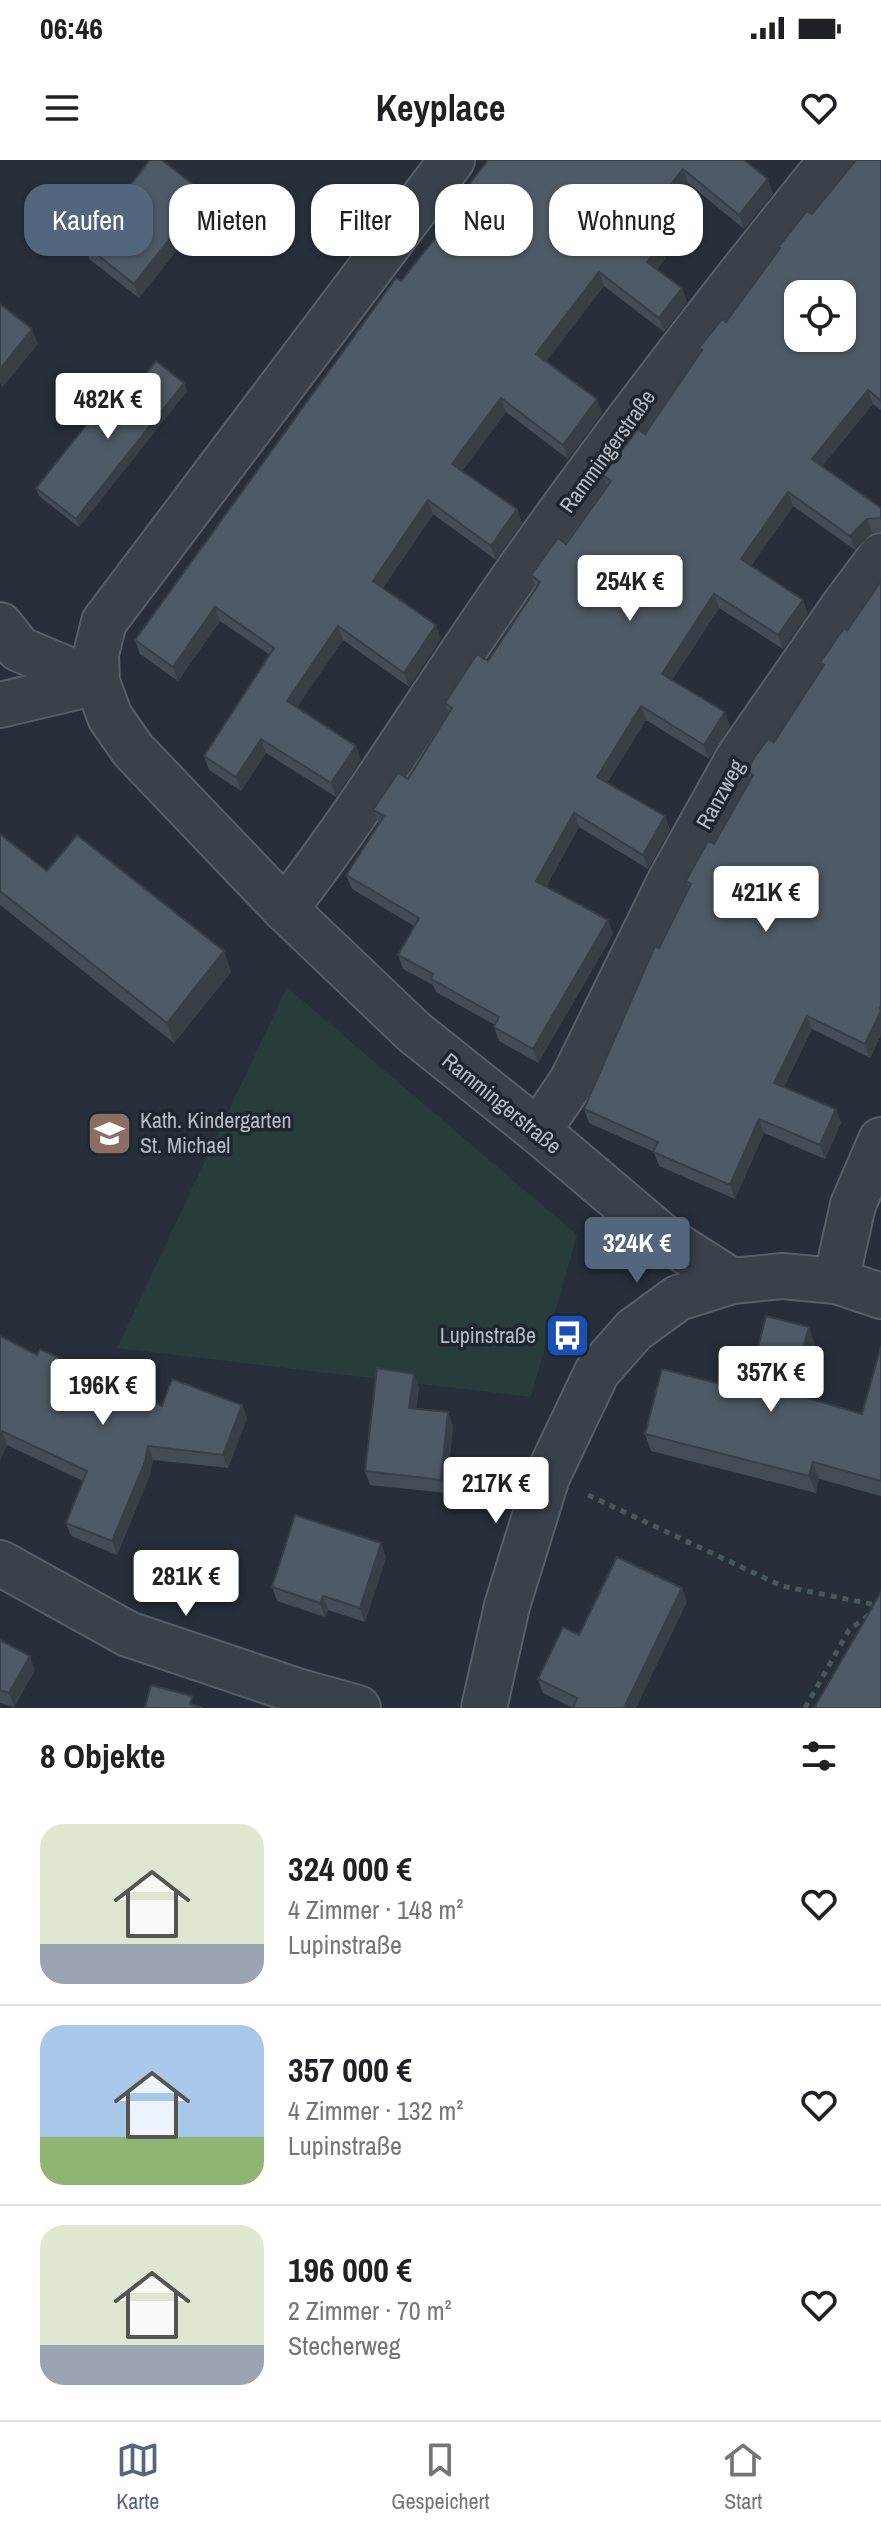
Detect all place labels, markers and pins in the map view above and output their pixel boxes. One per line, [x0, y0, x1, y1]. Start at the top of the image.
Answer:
pin: 482K € [43, 373, 173, 441]
pin: 254K € [565, 555, 695, 623]
pin: 421K € [701, 866, 831, 934]
place label: Kath. Kindergarten St. Michael [140, 1105, 291, 1160]
school or university icon: Kath. Kindergarten St. Michael [85, 1109, 133, 1157]
pin: 324K € [572, 1217, 702, 1285]
bus stop icon: Lupinstraße [543, 1311, 591, 1359]
place label: Lupinstraße [440, 1320, 536, 1350]
pin: 357K € [706, 1346, 836, 1414]
pin: 196K € [38, 1359, 168, 1427]
pin: 217K € [431, 1457, 561, 1525]
pin: 281K € [121, 1550, 251, 1618]

